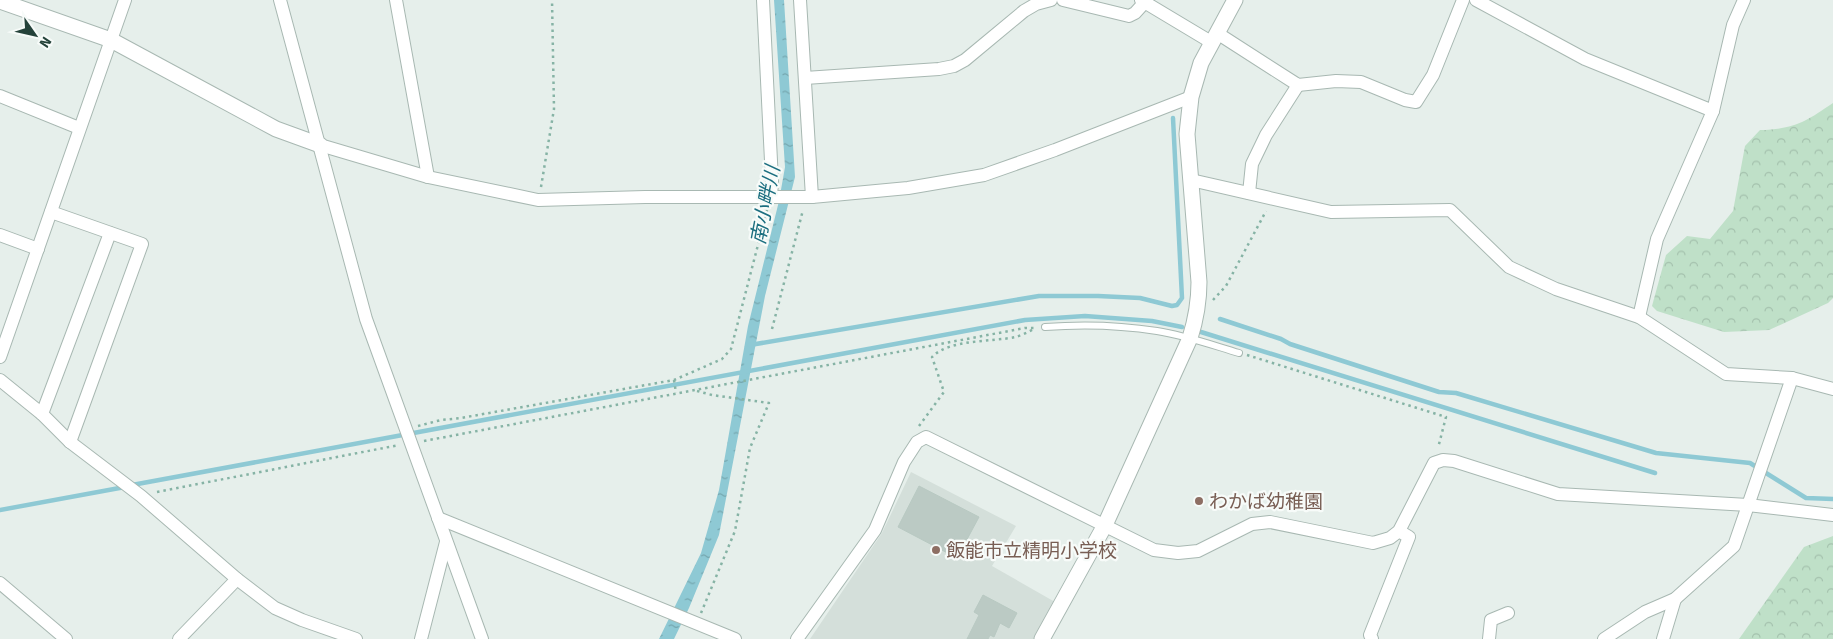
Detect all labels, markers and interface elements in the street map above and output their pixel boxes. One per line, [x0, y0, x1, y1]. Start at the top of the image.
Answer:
north arrow [10, 10, 60, 60]
text: N [36, 33, 55, 51]
water label: 南小畔川 [746, 161, 786, 247]
place label: わかば幼稚園 [1209, 490, 1323, 514]
marker: わかば幼稚園 [1193, 495, 1205, 507]
place label: 飯能市立精明小学校 [946, 539, 1117, 563]
marker: 飯能市立精明小学校 [930, 544, 942, 556]

